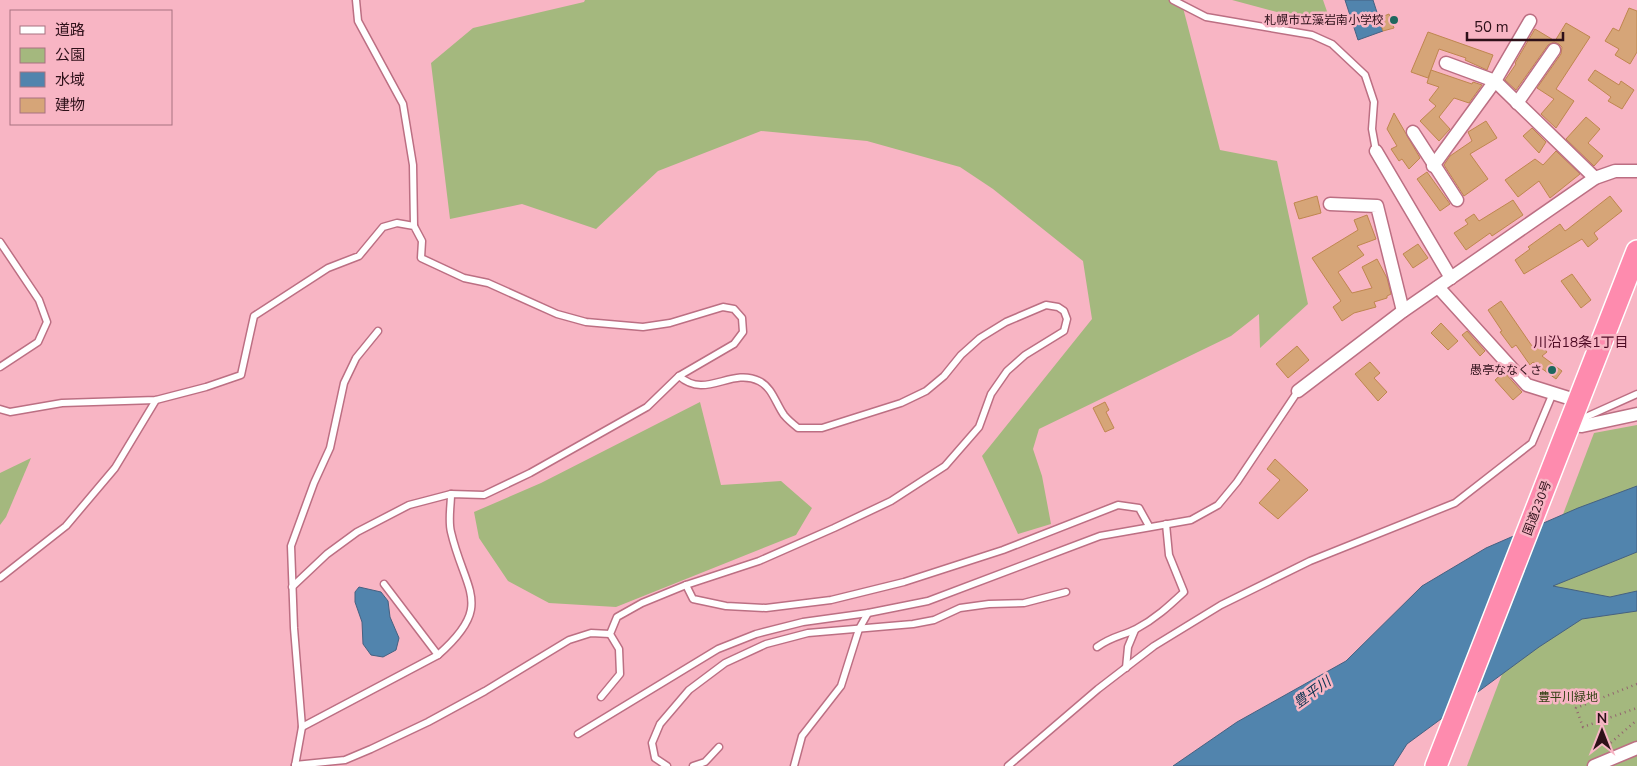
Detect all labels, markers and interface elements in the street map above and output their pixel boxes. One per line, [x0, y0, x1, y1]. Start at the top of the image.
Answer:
legend [10, 10, 172, 125]
scale bar [1467, 10, 1563, 42]
place label: 札幌市立藻岩南小学校 [1264, 12, 1384, 28]
marker: 札幌市立藻岩南小学校 [1388, 14, 1400, 26]
text: 50 m [1474, 17, 1509, 37]
text: 道路 [55, 20, 85, 40]
text: 公園 [55, 45, 85, 65]
text: 水域 [55, 70, 85, 90]
text: 建物 [55, 95, 85, 115]
district label: 川沿18条1丁目 [1533, 333, 1629, 352]
place label: 愚亭ななくさ [1470, 362, 1542, 378]
marker: 愚亭ななくさ [1546, 364, 1558, 376]
street label: 国道230号 [1519, 478, 1555, 538]
water label: 豊平川 [1290, 671, 1336, 712]
park label: 豊平川緑地 [1538, 689, 1598, 705]
north arrow [1577, 706, 1627, 756]
text: N [1597, 709, 1607, 728]

